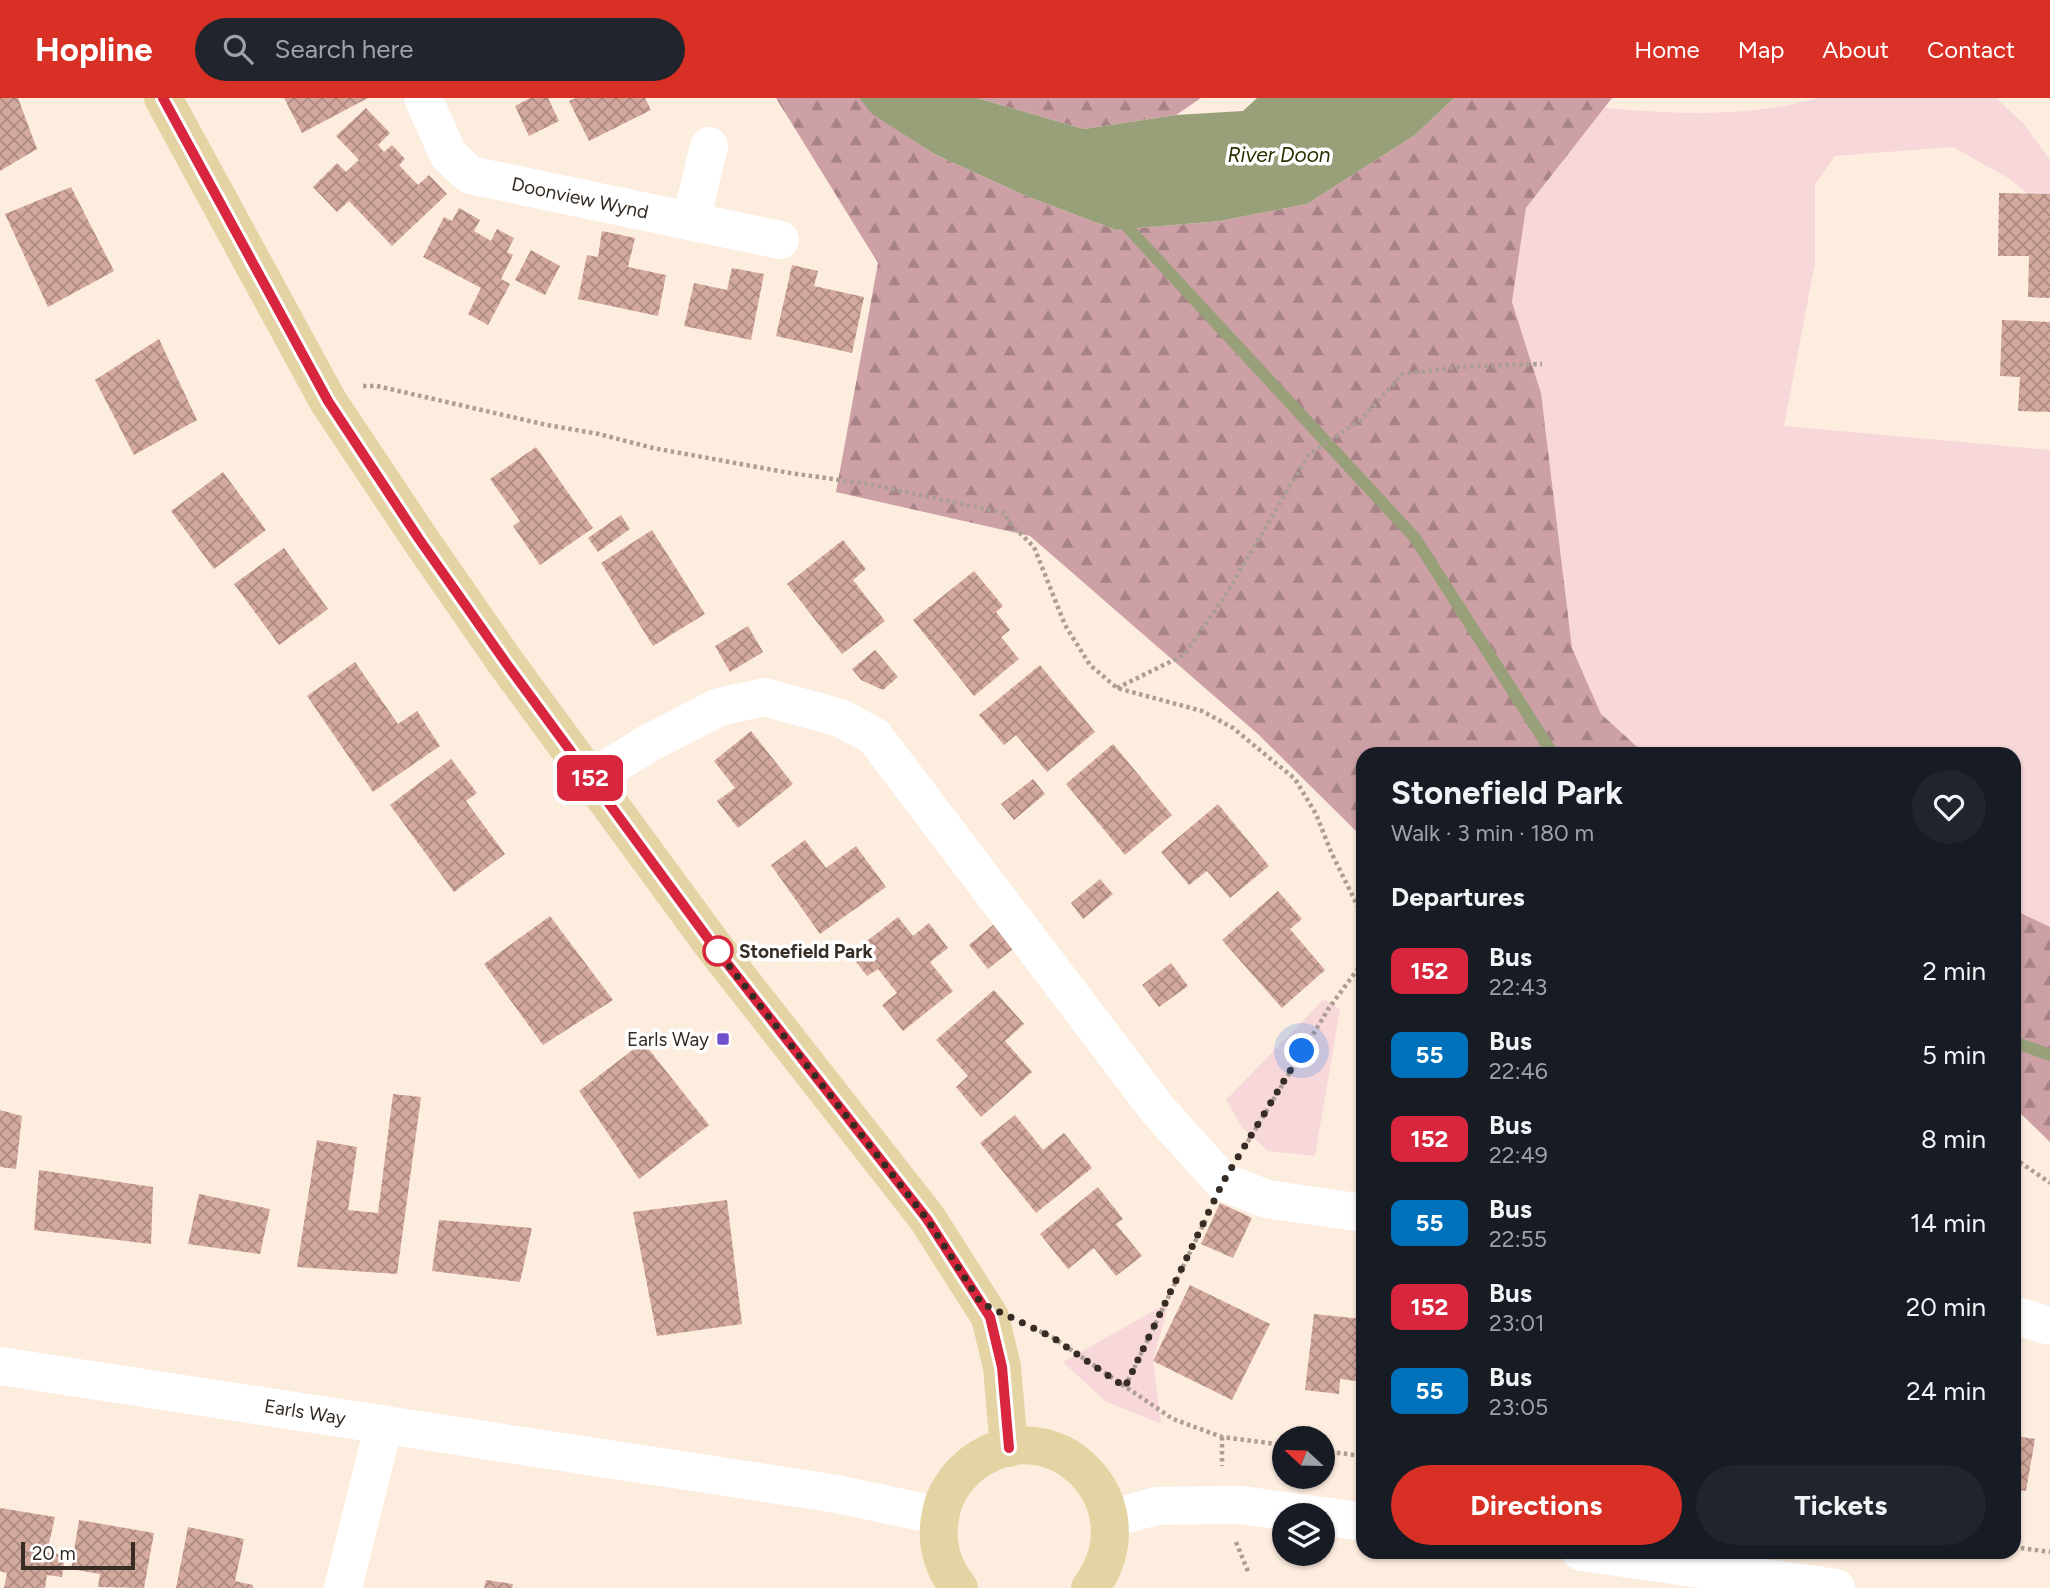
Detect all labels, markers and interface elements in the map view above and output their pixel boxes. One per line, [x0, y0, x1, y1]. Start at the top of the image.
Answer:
search box [195, 18, 685, 81]
text: Hopline [35, 30, 153, 69]
icon: search [219, 30, 257, 68]
text: Search here [275, 33, 413, 65]
text: Home [1634, 35, 1700, 64]
text: Map [1738, 35, 1784, 64]
text: About [1822, 35, 1889, 64]
text: Contact [1927, 35, 2015, 64]
water label: River Doon [1227, 142, 1331, 167]
street label: Doonview Wynd [509, 172, 651, 224]
line badge: 152 [550, 755, 630, 801]
text: 152 [571, 763, 609, 792]
button: heart [1912, 770, 1986, 844]
text: Stonefield Park [1391, 773, 1623, 812]
text: Walk · 3 min · 180 m [1391, 819, 1594, 847]
text: Departures [1391, 881, 1525, 913]
marker: Stonefield Park [703, 936, 733, 966]
place label: Stonefield Park [739, 940, 873, 963]
text: Bus [1489, 941, 1532, 973]
text: 2 min [1922, 955, 1986, 987]
text: 152 [1411, 956, 1448, 985]
text: 22:43 [1489, 973, 1547, 1001]
text: Bus [1489, 1025, 1532, 1057]
place label: Earls Way [627, 1028, 709, 1051]
marker: Earls Way [715, 1031, 731, 1047]
your location [1284, 1033, 1319, 1068]
text: 5 min [1922, 1039, 1986, 1071]
text: 55 [1416, 1040, 1443, 1069]
text: 22:46 [1489, 1057, 1548, 1085]
text: Bus [1489, 1109, 1532, 1141]
text: 8 min [1921, 1123, 1986, 1155]
text: 152 [1411, 1124, 1448, 1153]
text: 22:49 [1489, 1141, 1548, 1169]
text: Bus [1489, 1193, 1532, 1225]
text: 14 min [1910, 1207, 1986, 1239]
text: 55 [1416, 1208, 1443, 1237]
text: 22:55 [1489, 1225, 1547, 1253]
text: Bus [1489, 1277, 1532, 1309]
text: 20 min [1906, 1291, 1986, 1323]
text: 152 [1411, 1292, 1448, 1321]
text: 23:01 [1489, 1309, 1544, 1337]
text: Bus [1489, 1361, 1532, 1393]
text: 24 min [1906, 1375, 1986, 1407]
text: 55 [1416, 1376, 1443, 1405]
text: 23:05 [1489, 1393, 1548, 1421]
street label: Earls Way [263, 1394, 347, 1430]
north arrow [1272, 1426, 1335, 1489]
map controls [1272, 1426, 1335, 1566]
button: Directions [1391, 1465, 1682, 1545]
button: Tickets [1696, 1465, 1986, 1545]
button: layers [1272, 1503, 1335, 1566]
scale bar [21, 1539, 135, 1571]
text: 20 m [32, 1542, 76, 1565]

